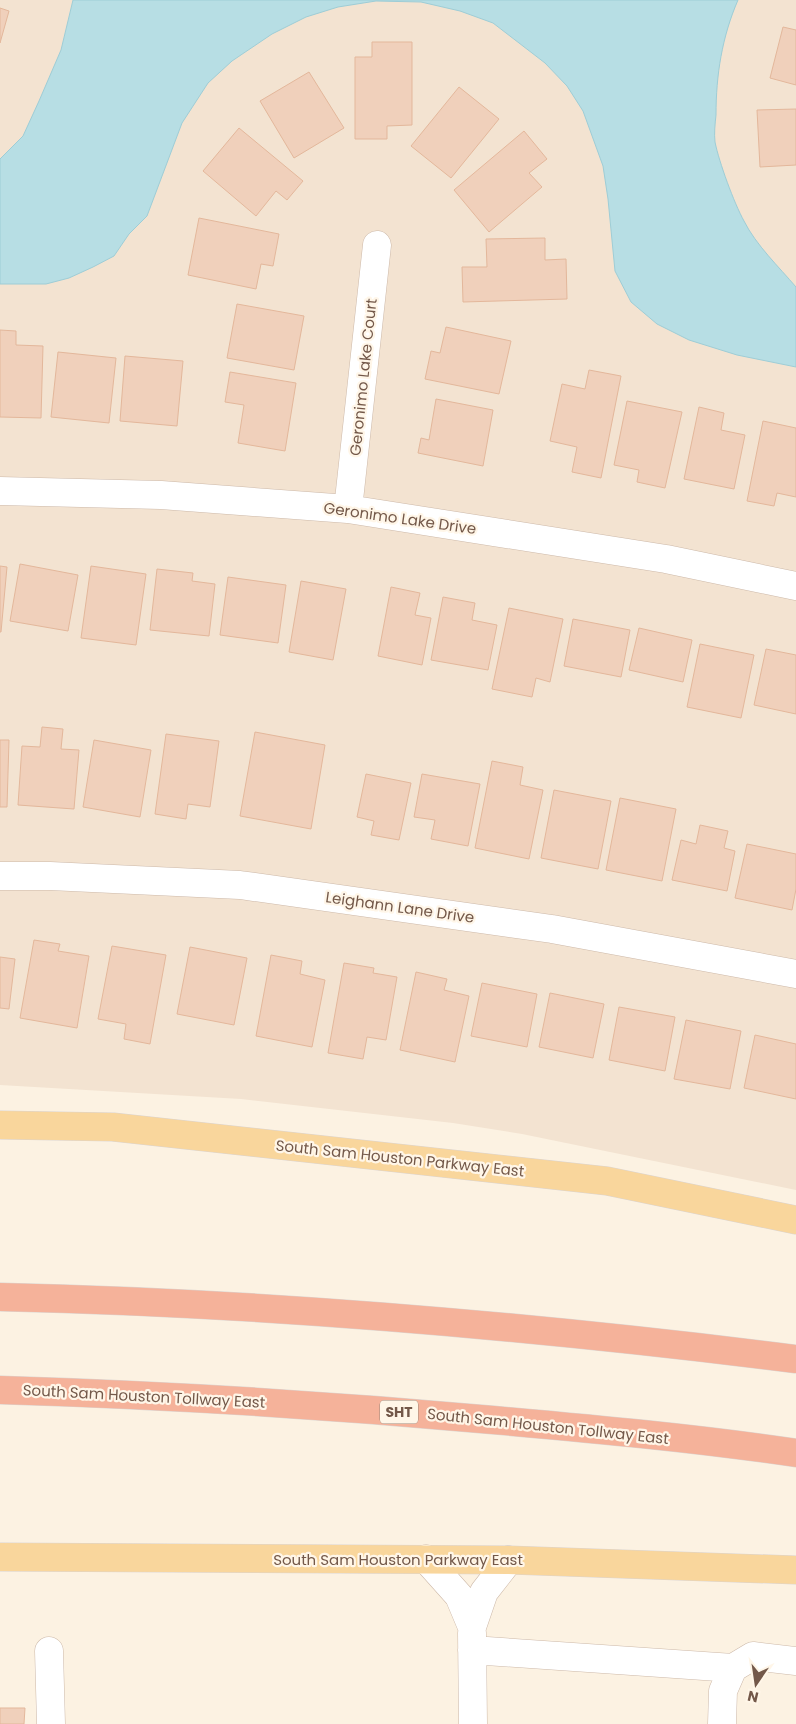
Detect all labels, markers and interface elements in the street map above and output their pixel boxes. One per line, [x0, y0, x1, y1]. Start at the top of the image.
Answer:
street label: Geronimo Lake Court [344, 297, 382, 457]
street label: Geronimo Lake Drive [322, 497, 478, 539]
street label: Leighann Lane Drive [324, 886, 476, 928]
street label: South Sam Houston Parkway East [275, 1135, 525, 1181]
street label: South Sam Houston Tollway East [22, 1379, 266, 1413]
road number: SHT [380, 1400, 418, 1424]
street label: South Sam Houston Tollway East [426, 1403, 670, 1449]
street label: South Sam Houston Parkway East [273, 1549, 523, 1570]
north arrow [731, 1659, 781, 1709]
text: N [746, 1686, 760, 1708]

